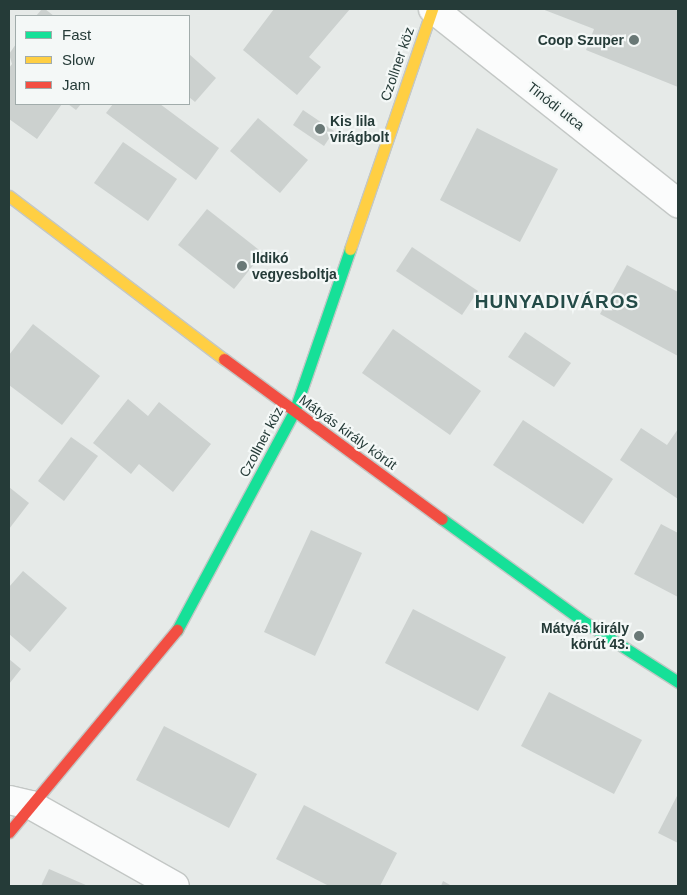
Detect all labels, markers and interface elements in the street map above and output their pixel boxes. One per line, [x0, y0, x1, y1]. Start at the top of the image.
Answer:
legend [15, 15, 190, 105]
street label: Czollner köz [377, 25, 417, 103]
text: Fast [62, 26, 91, 43]
place label: Coop Szuper [538, 32, 624, 48]
marker: Coop Szuper [628, 34, 640, 46]
text: Slow [62, 51, 95, 68]
text: Jam [62, 76, 90, 93]
street label: Tinódi utca [524, 78, 588, 134]
place label: Kis lila virágbolt [330, 113, 389, 146]
marker: Kis lila virágbolt [314, 123, 326, 135]
place label: Ildikó vegyesboltja [252, 250, 337, 282]
marker: Ildikó vegyesboltja [236, 260, 248, 272]
district label: HUNYADIVÁROS [473, 291, 641, 313]
street label: Mátyás király körút [296, 391, 400, 473]
street label: Czollner köz [236, 404, 286, 480]
place label: Mátyás király körút 43. [541, 620, 629, 652]
marker: Mátyás király körút 43. [633, 630, 645, 642]

